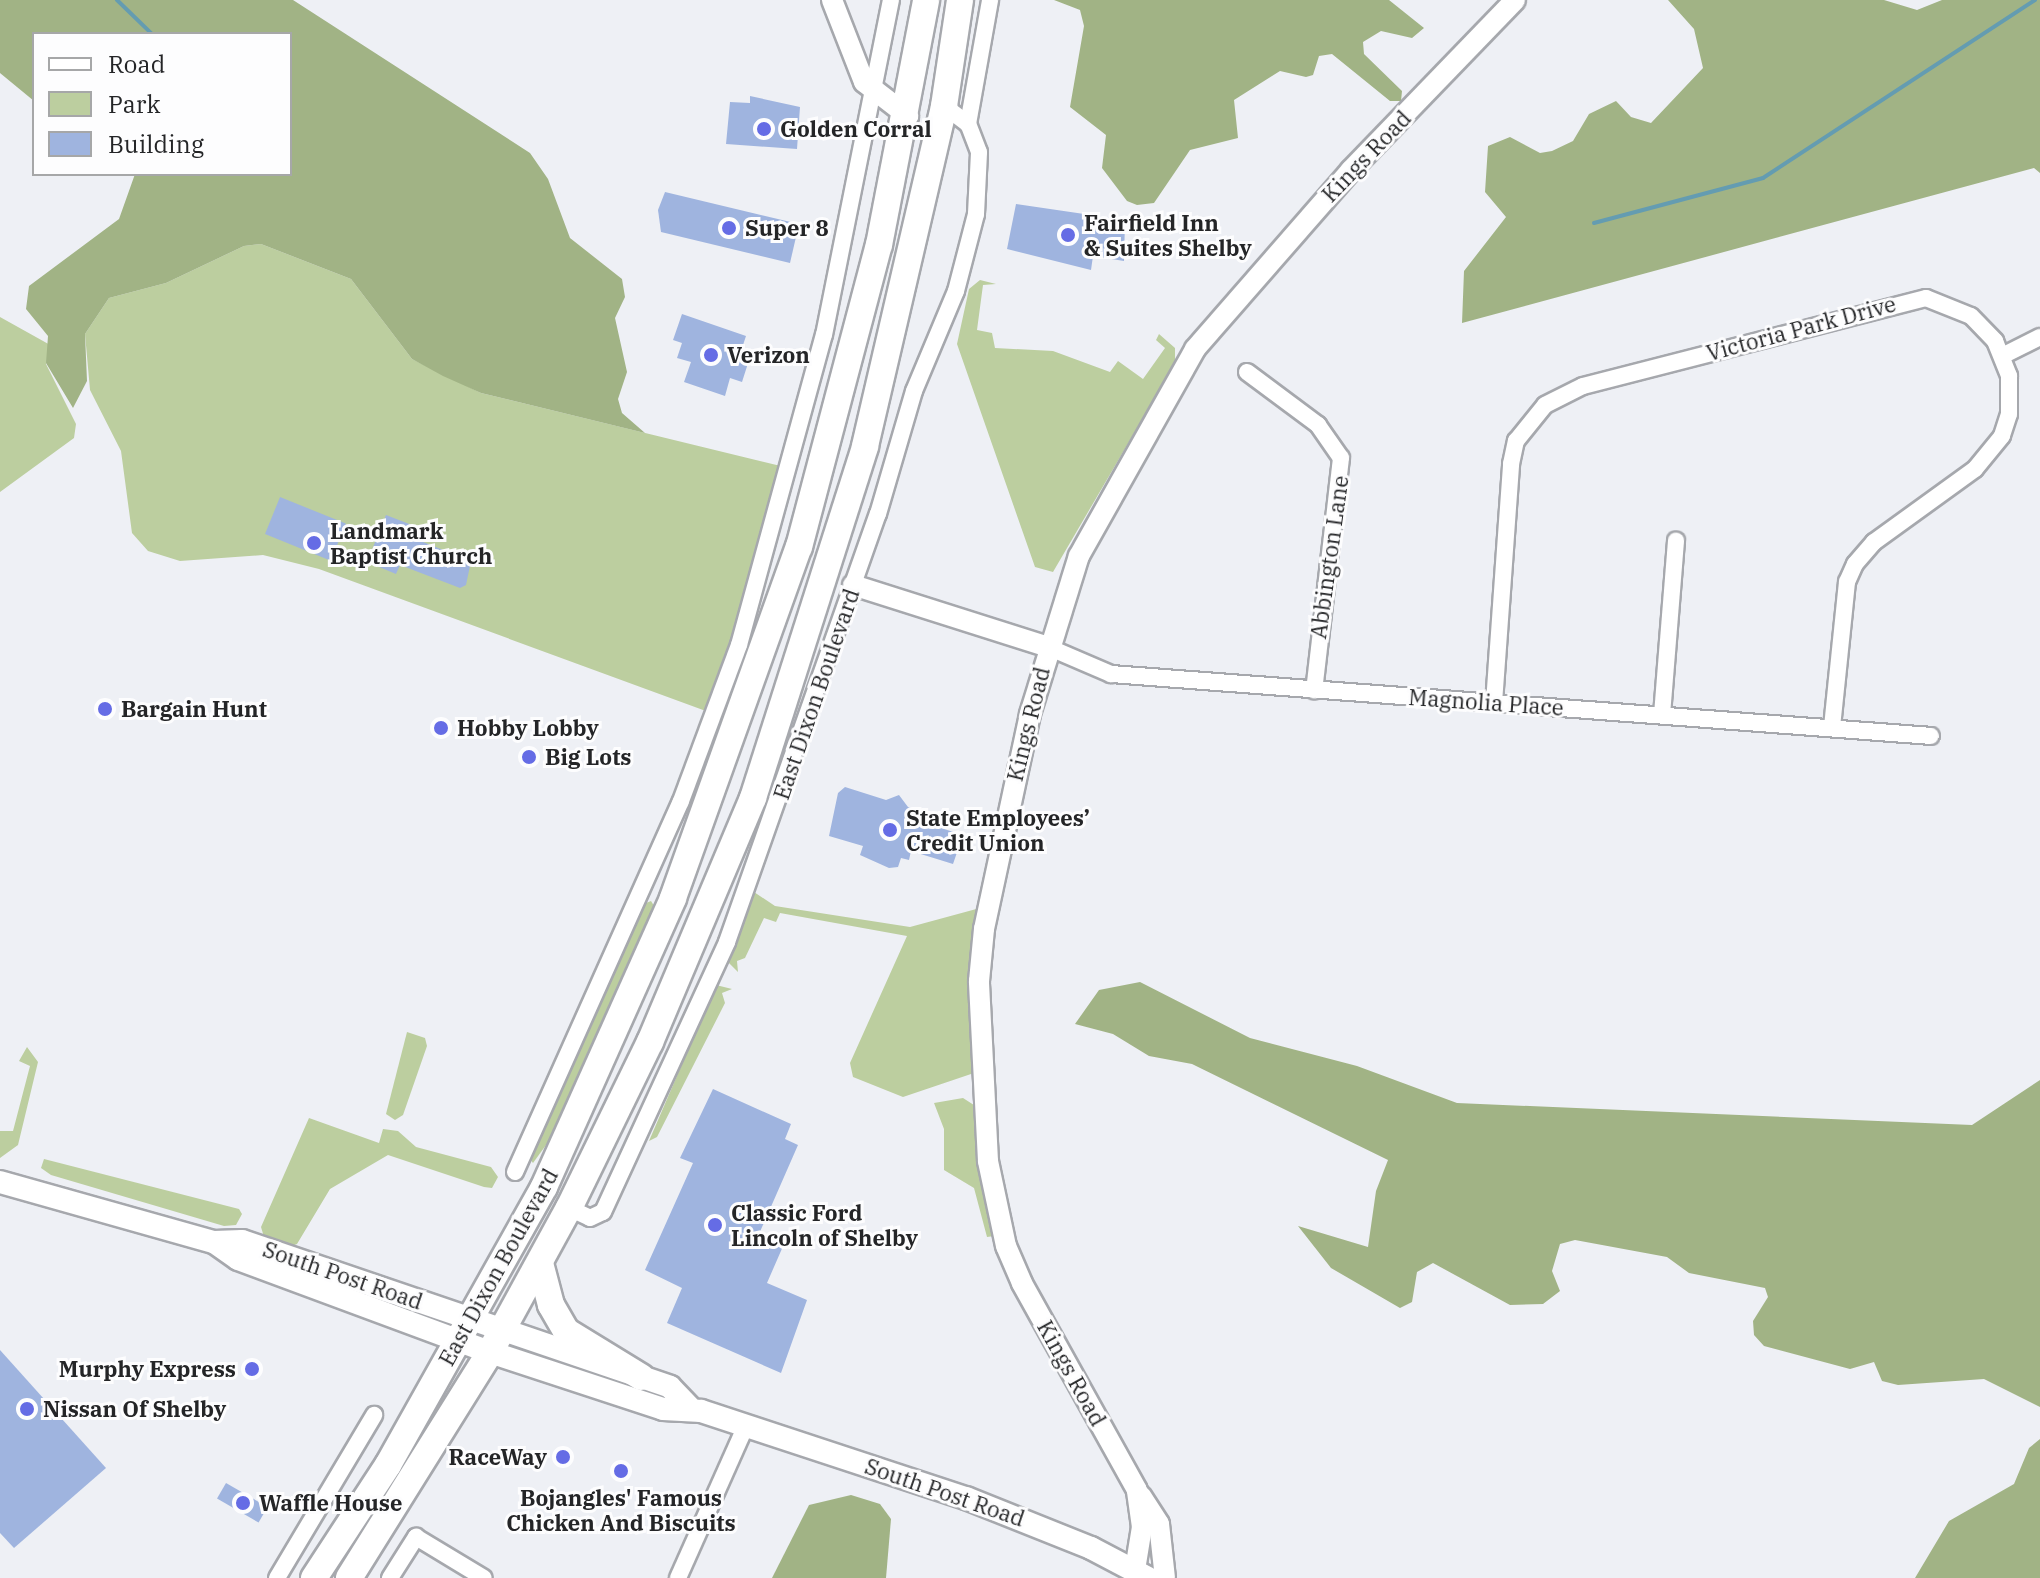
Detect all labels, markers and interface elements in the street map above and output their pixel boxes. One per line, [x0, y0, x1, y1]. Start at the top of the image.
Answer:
legend [32, 32, 292, 176]
text: Road [108, 48, 165, 80]
text: Park [108, 88, 160, 120]
street label: Kings Road [1316, 105, 1416, 207]
place label: Golden Corral [780, 116, 932, 142]
marker: Golden Corral [755, 120, 773, 138]
text: Building [108, 128, 204, 160]
place label: Fairfield Inn & Suites Shelby [1084, 209, 1252, 260]
place label: Super 8 [745, 215, 829, 241]
marker: Super 8 [720, 219, 738, 237]
marker: Fairfield Inn & Suites Shelby [1059, 226, 1077, 244]
street label: Victoria Park Drive [1703, 290, 1899, 366]
place label: Verizon [727, 342, 810, 368]
marker: Verizon [702, 346, 720, 364]
street label: Abbington Lane [1304, 474, 1354, 640]
place label: Landmark Baptist Church [330, 517, 492, 568]
marker: Landmark Baptist Church [305, 534, 323, 552]
street label: East Dixon Boulevard [767, 585, 865, 803]
street label: Kings Road [1001, 664, 1055, 784]
street label: Magnolia Place [1408, 683, 1564, 721]
place label: Bargain Hunt [121, 696, 267, 722]
marker: Bargain Hunt [96, 700, 114, 718]
place label: Hobby Lobby [457, 715, 599, 741]
marker: Hobby Lobby [432, 719, 450, 737]
place label: Big Lots [545, 744, 632, 770]
marker: Big Lots [520, 748, 538, 766]
place label: State Employees’ Credit Union [906, 804, 1090, 856]
marker: State Employees’ Credit Union [881, 821, 899, 839]
street label: East Dixon Boulevard [433, 1164, 563, 1370]
place label: Classic Ford Lincoln of Shelby [731, 1199, 918, 1250]
marker: Classic Ford Lincoln of Shelby [706, 1216, 724, 1234]
street label: South Post Road [260, 1235, 426, 1315]
street label: Kings Road [1032, 1316, 1112, 1430]
place label: Murphy Express [59, 1356, 236, 1382]
marker: Murphy Express [243, 1360, 261, 1378]
place label: Nissan Of Shelby [43, 1396, 226, 1422]
marker: Nissan Of Shelby [18, 1400, 36, 1418]
place label: RaceWay [448, 1444, 547, 1470]
marker: RaceWay [554, 1448, 572, 1466]
street label: South Post Road [862, 1452, 1028, 1532]
marker: Bojangles' Famous Chicken And Biscuits [612, 1462, 630, 1480]
place label: Bojangles' Famous Chicken And Biscuits [506, 1484, 736, 1536]
place label: Waffle House [259, 1490, 402, 1516]
marker: Waffle House [234, 1494, 252, 1512]

